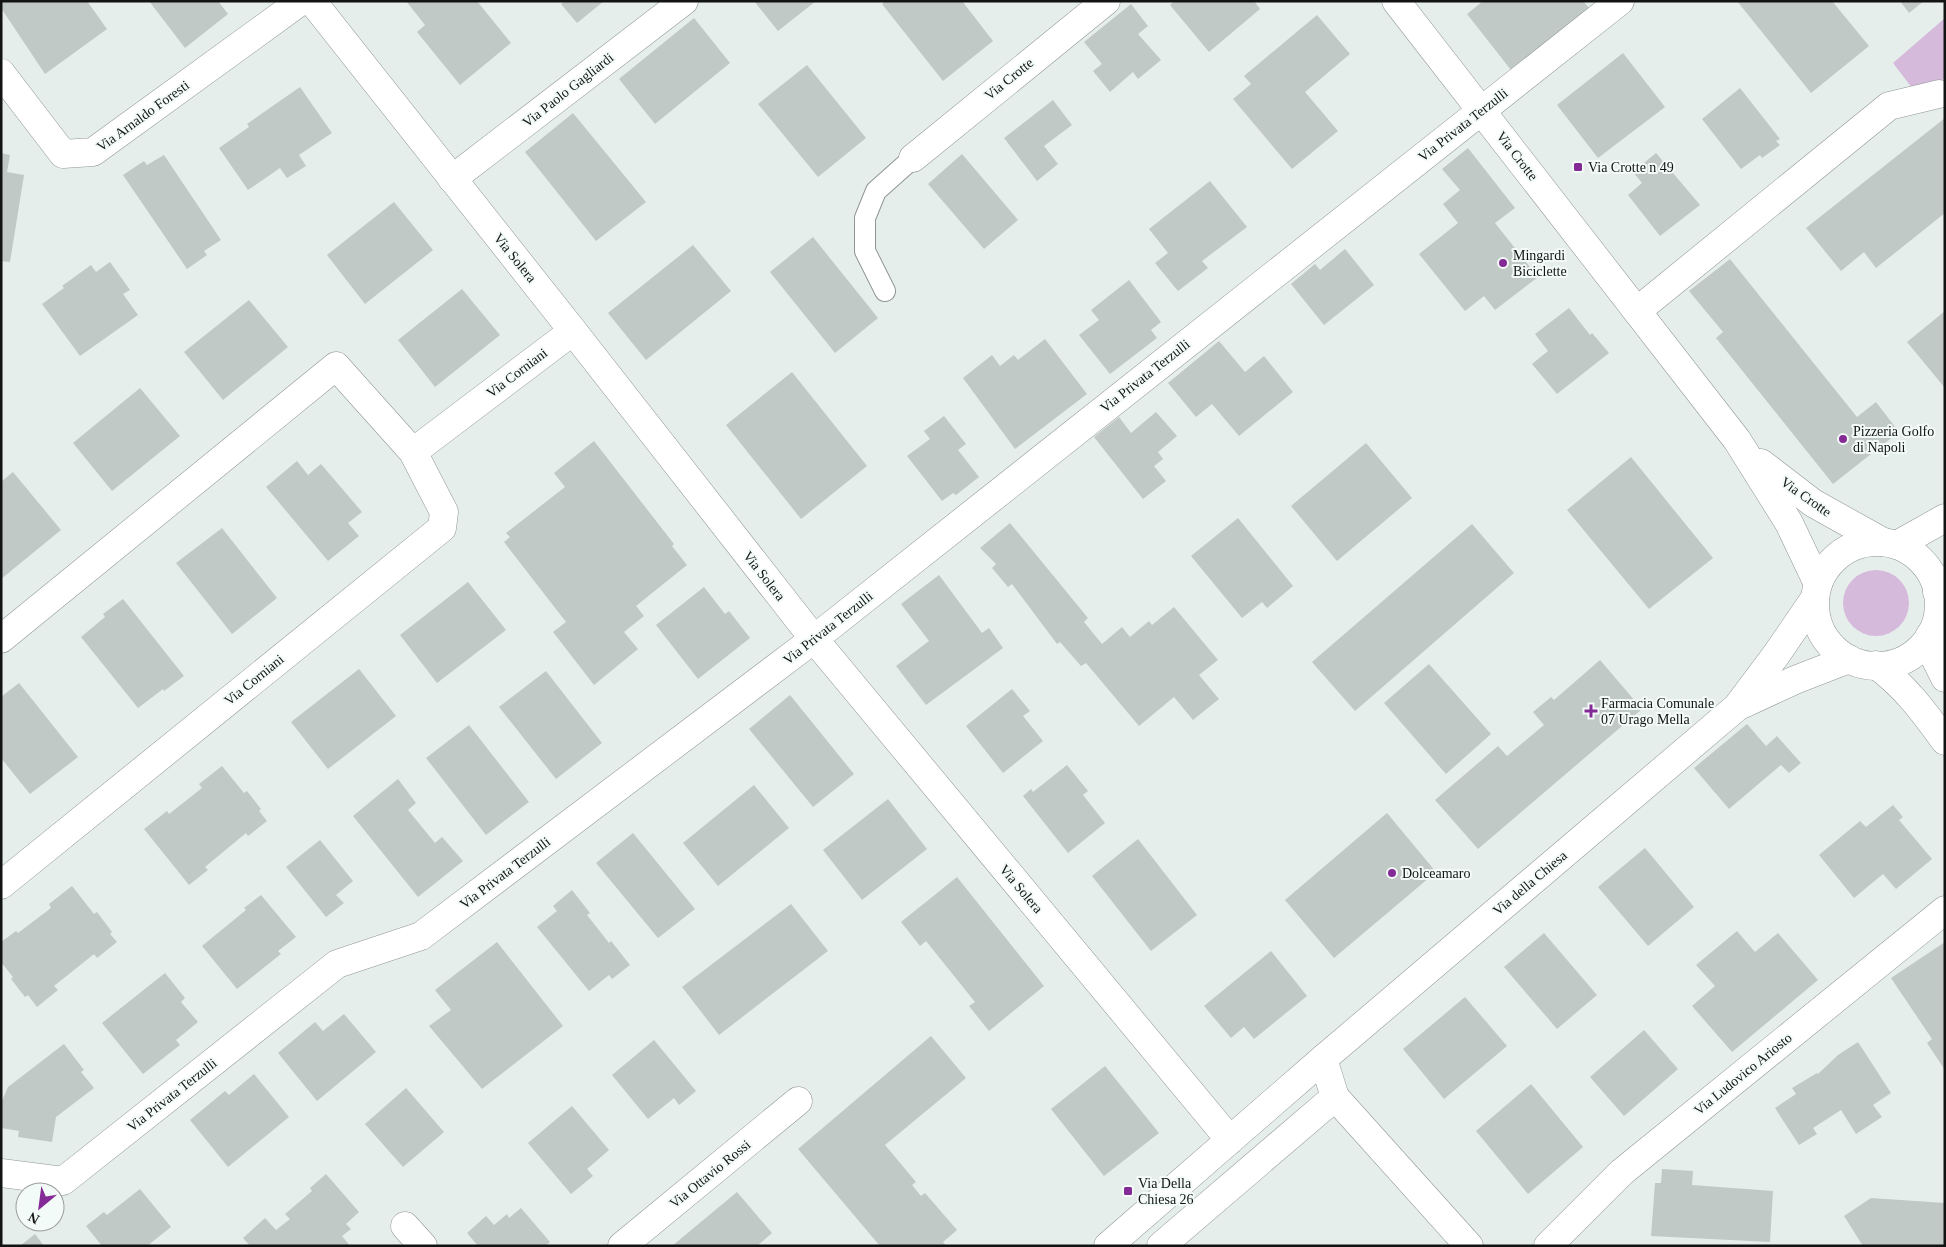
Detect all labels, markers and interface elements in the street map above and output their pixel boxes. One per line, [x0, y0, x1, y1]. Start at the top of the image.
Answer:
street label: Via Paolo Gagliardi [520, 50, 616, 130]
street label: Via Crotte [982, 55, 1036, 103]
street label: Via Arnaldo Foresti [94, 77, 192, 155]
street label: Via Privata Terzulli [1415, 85, 1511, 164]
street label: Via Crotte [1493, 129, 1541, 183]
place label: Via Crotte n 49 [1588, 160, 1674, 175]
marker: Via Crotte n 49 [1572, 161, 1584, 173]
street label: Via Solera [491, 230, 540, 286]
place label: Mingardi Biciclette [1513, 248, 1567, 279]
marker: Mingardi Biciclette [1497, 257, 1509, 269]
street label: Via Privata Terzulli [1097, 336, 1193, 415]
street label: Via Corniani [484, 345, 550, 401]
place label: Pizzeria Golfo di Napoli [1853, 424, 1934, 455]
marker: Pizzeria Golfo di Napoli [1837, 433, 1849, 445]
street label: Via Crotte [1778, 474, 1834, 520]
street label: Via Solera [740, 548, 788, 604]
street label: Via Privata Terzulli [780, 588, 876, 667]
street label: Via Corniani [221, 651, 287, 708]
place label: Farmacia Comunale 07 Urago Mella [1601, 696, 1714, 727]
marker: Farmacia Comunale 07 Urago Mella [1585, 705, 1597, 717]
street label: Via Privata Terzulli [457, 834, 553, 912]
street label: Via della Chiesa [1490, 847, 1571, 918]
street label: Via Solera [996, 862, 1046, 917]
place label: Dolceamaro [1402, 866, 1470, 881]
marker: Dolceamaro [1386, 867, 1398, 879]
street label: Via Ludovico Ariosto [1691, 1030, 1795, 1118]
street label: Via Privata Terzulli [124, 1055, 220, 1134]
street label: Via Ottavio Rossi [667, 1137, 753, 1211]
place label: Via Della Chiesa 26 [1138, 1176, 1194, 1207]
north arrow [15, 1182, 65, 1232]
marker: Via Della Chiesa 26 [1122, 1185, 1134, 1197]
text: N [26, 1209, 42, 1227]

